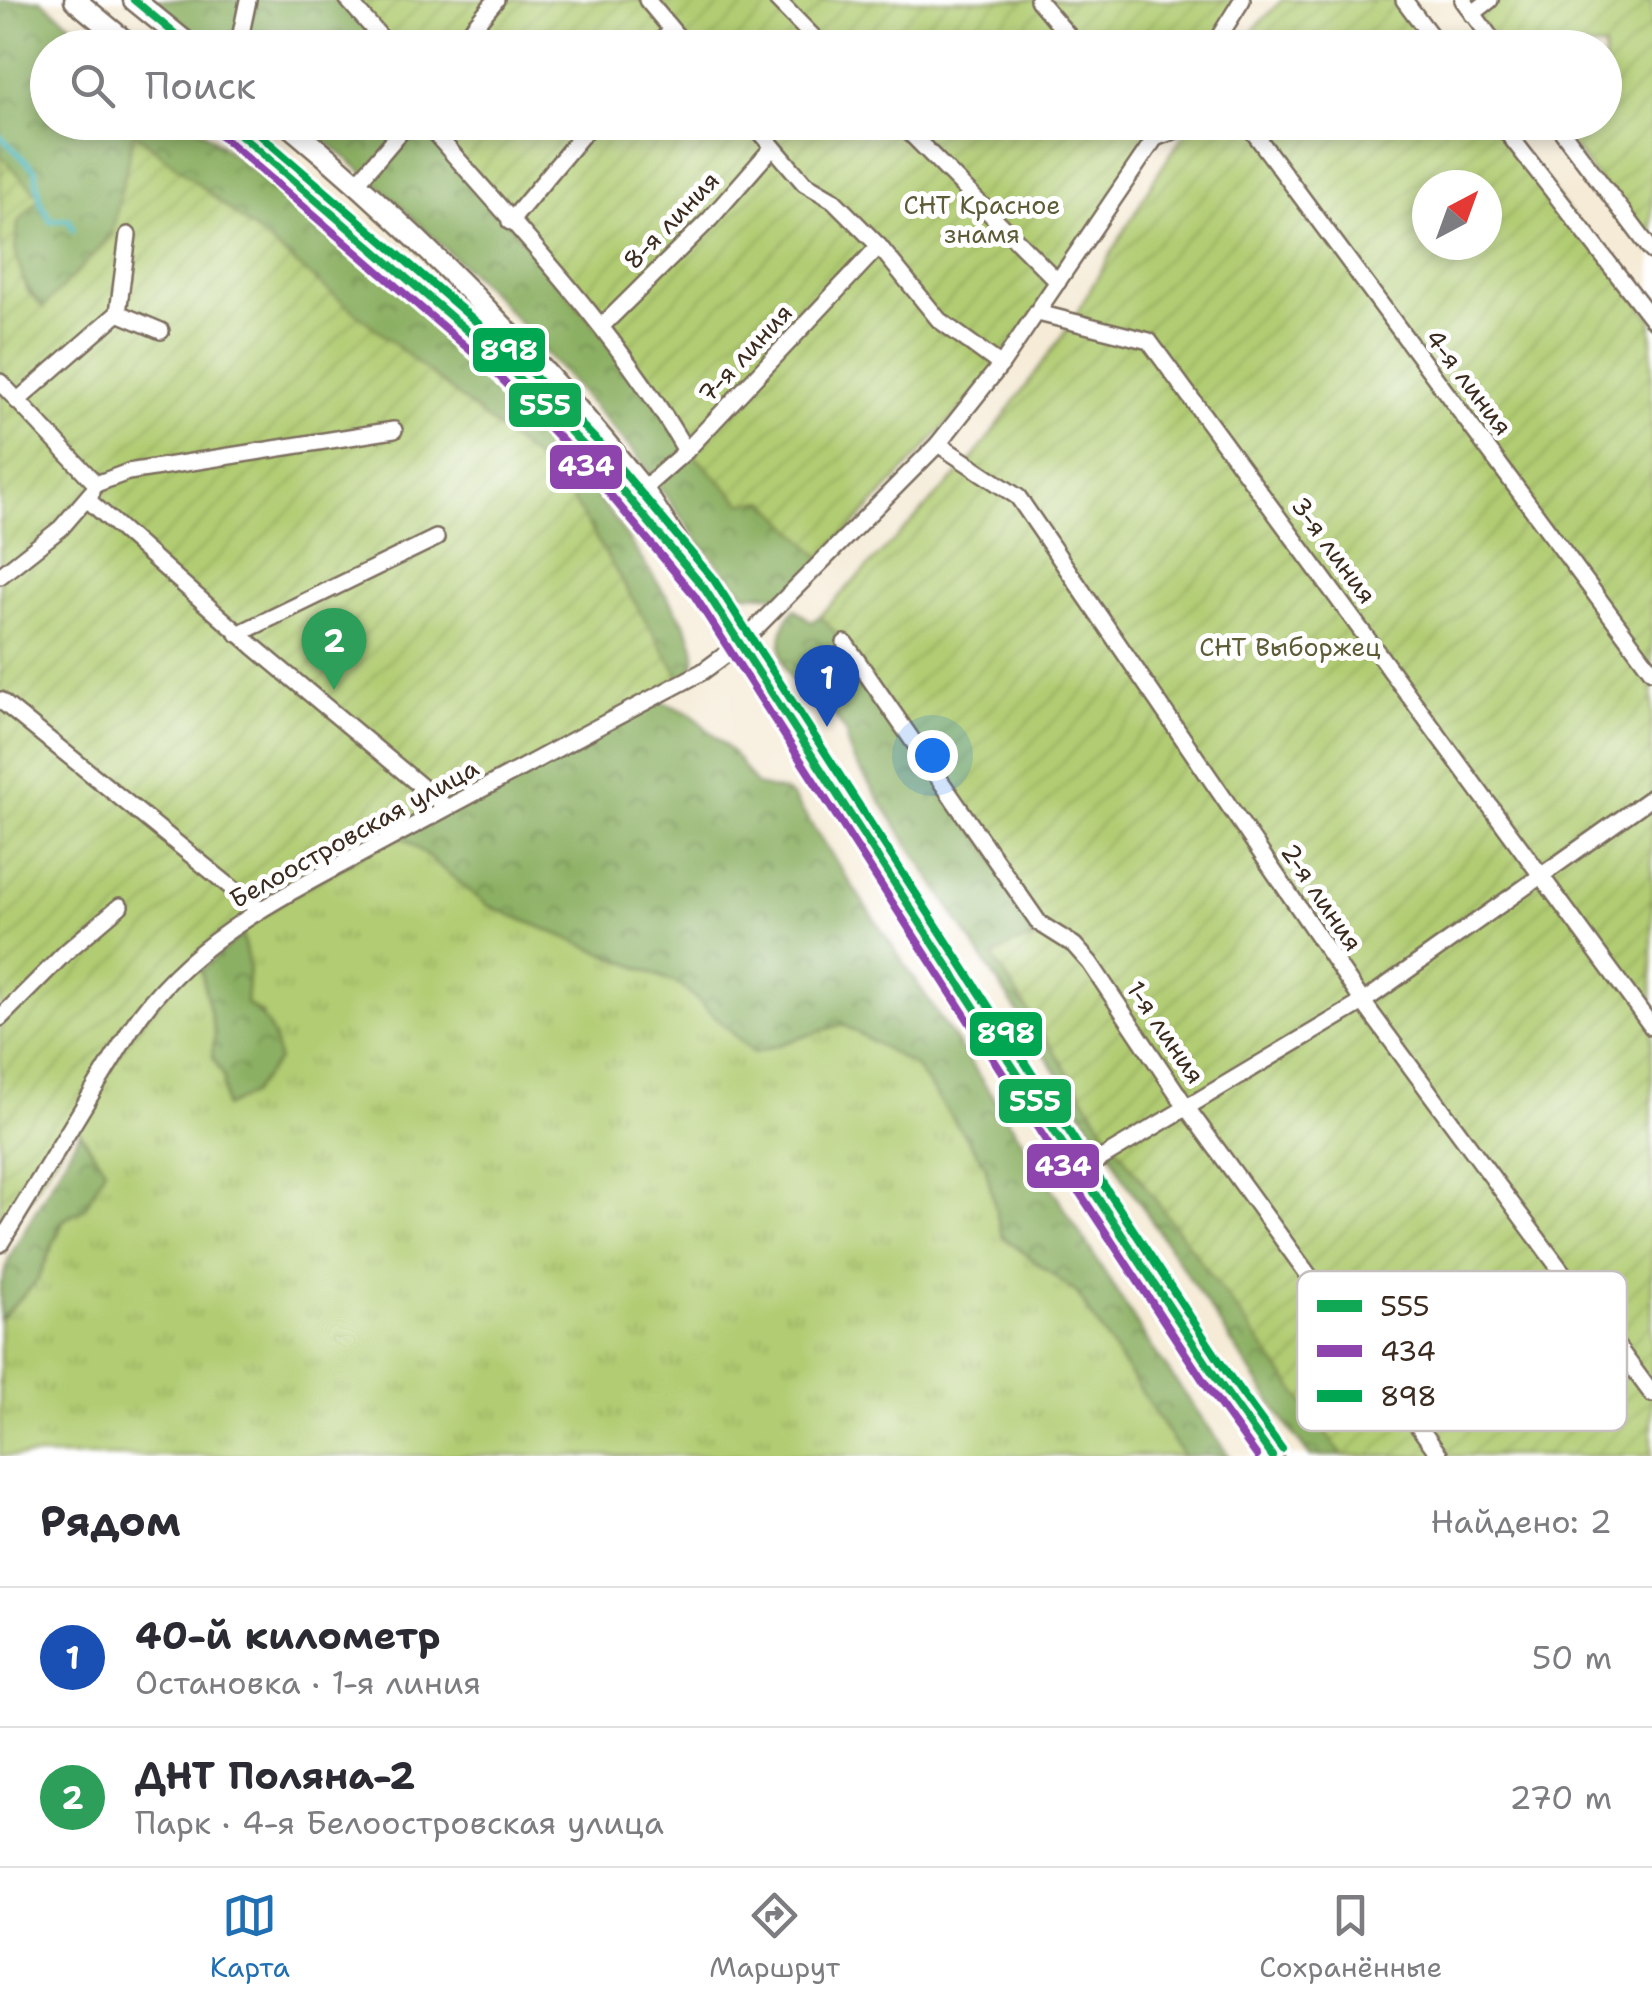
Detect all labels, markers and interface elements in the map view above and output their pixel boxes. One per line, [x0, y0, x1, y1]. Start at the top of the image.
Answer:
search box [30, 30, 1622, 140]
icon: search [65, 58, 120, 113]
text: Поиск [145, 60, 256, 111]
street label: 8-я линия [616, 163, 726, 277]
north arrow [1412, 170, 1502, 260]
park label: СНТ Красное знамя [904, 188, 1060, 251]
street label: 7-я линия [690, 296, 800, 410]
street label: 4-я линия [1418, 322, 1520, 442]
line badge: 898 [471, 326, 547, 374]
text: 898 [480, 331, 538, 369]
line badge: 555 [507, 381, 583, 429]
text: 555 [519, 386, 571, 424]
line badge: 434 [548, 443, 624, 491]
text: 434 [557, 447, 615, 485]
street label: 3-я линия [1284, 490, 1384, 610]
pin: 2 [302, 608, 366, 690]
park label: СНТ Выборжец [1199, 630, 1381, 664]
pin: 1 [794, 644, 860, 727]
your location [907, 730, 958, 781]
street label: Белоостровская улица [223, 750, 485, 916]
street label: 2-я линия [1273, 836, 1371, 958]
street label: 1-я линия [1119, 974, 1213, 1090]
line badge: 898 [968, 1010, 1044, 1058]
text: 898 [977, 1014, 1035, 1052]
line badge: 555 [997, 1077, 1073, 1125]
text: 555 [1009, 1082, 1061, 1120]
line badge: 434 [1025, 1142, 1101, 1190]
text: 434 [1034, 1147, 1092, 1185]
legend [1297, 1271, 1627, 1431]
text: 555 [1380, 1287, 1430, 1325]
text: 434 [1380, 1332, 1436, 1370]
text: 898 [1380, 1377, 1437, 1415]
text: Рядом [40, 1493, 181, 1549]
text: Найдено: 2 [1431, 1500, 1612, 1543]
text: 40-й километр [135, 1610, 441, 1661]
text: 1 [65, 1636, 80, 1679]
text: 50 m [1532, 1636, 1612, 1679]
text: Остановка · 1-я линия [135, 1661, 481, 1704]
text: ДНТ Поляна-2 [135, 1750, 415, 1801]
text: 2 [61, 1776, 84, 1819]
text: 270 m [1509, 1776, 1612, 1819]
text: Парк · 4-я Белоостровская улица [135, 1801, 664, 1844]
tab: Карта [210, 1888, 290, 1986]
tab: Маршрут [709, 1888, 840, 1986]
tab: Сохранённые [1259, 1888, 1442, 1986]

